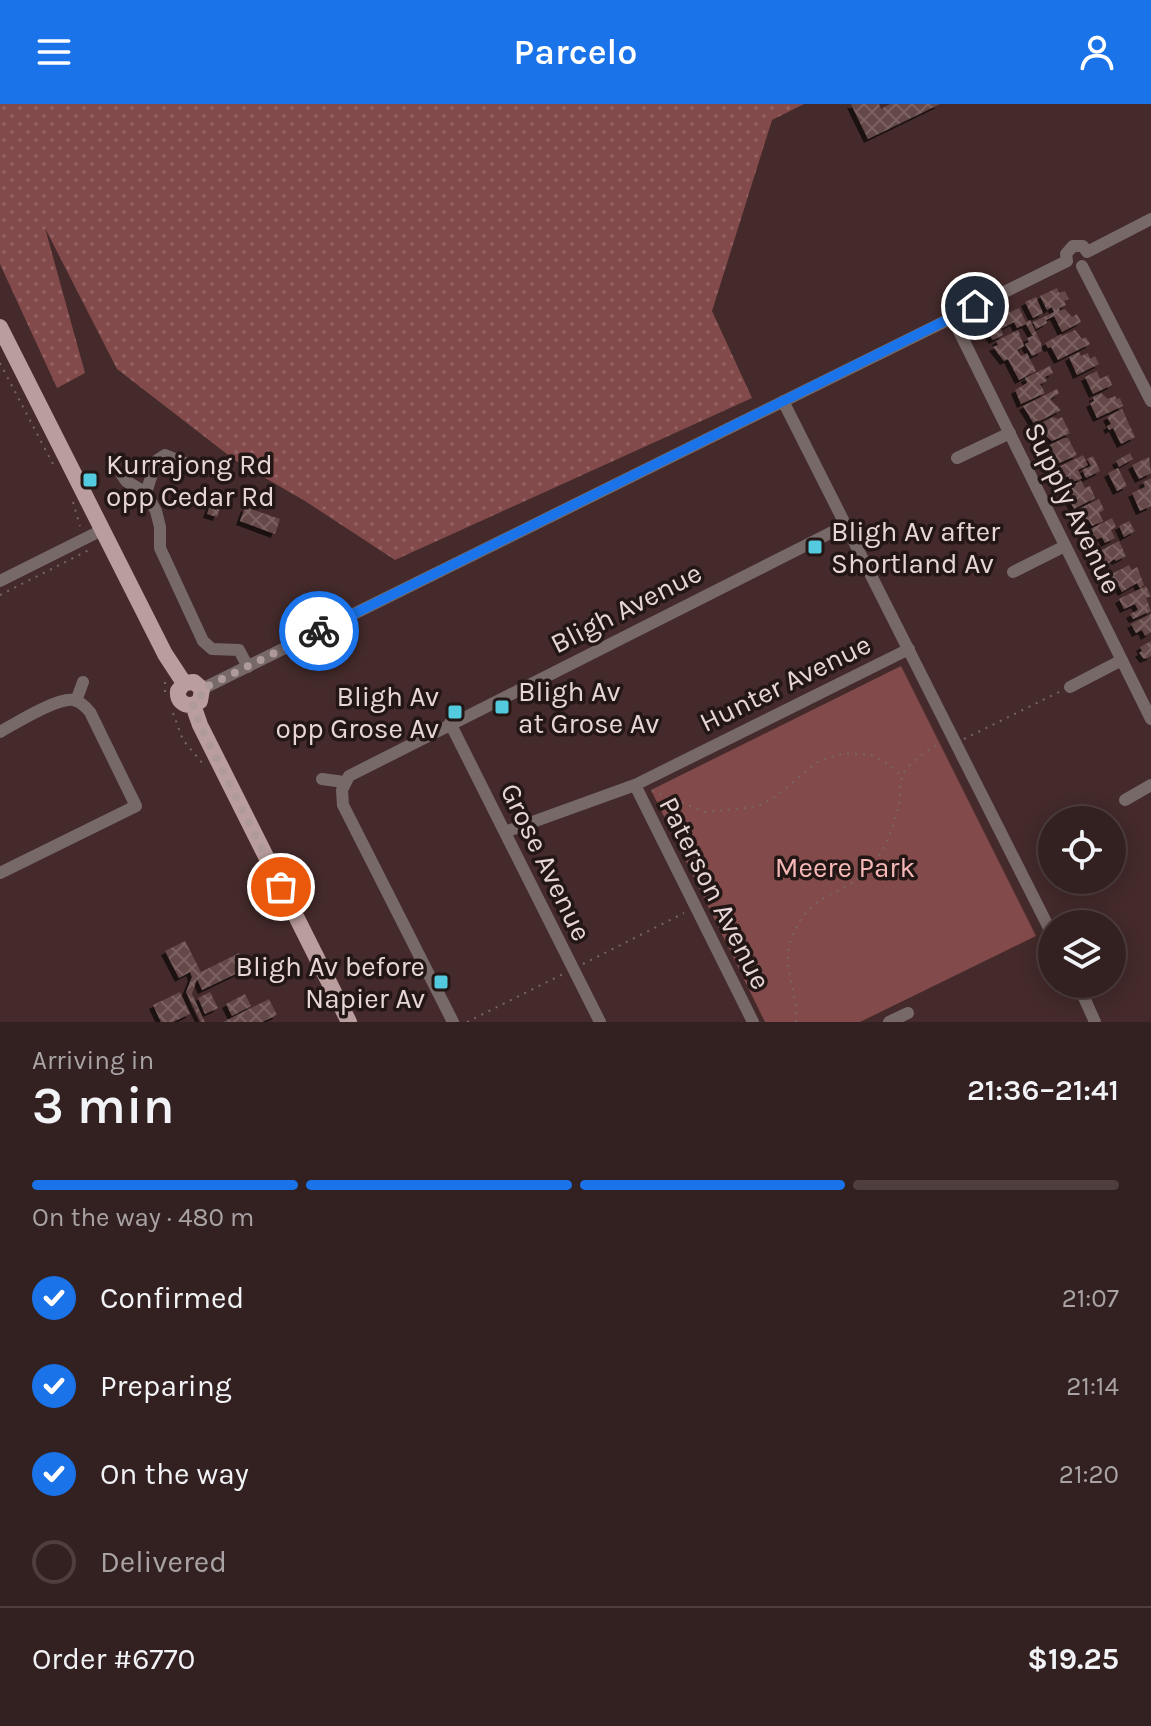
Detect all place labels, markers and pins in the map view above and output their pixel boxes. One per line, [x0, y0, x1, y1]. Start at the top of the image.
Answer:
pin [941, 272, 1009, 340]
place label: Kurrajong Rd opp Cedar Rd [106, 448, 275, 513]
marker: Kurrajong Rd opp Cedar Rd [81, 471, 99, 489]
place label: Bligh Av after Shortland Av [831, 515, 1001, 580]
marker: Bligh Av after Shortland Av [806, 538, 824, 556]
place label: Bligh Av at Grose Av [518, 675, 659, 740]
place label: Bligh Av opp Grose Av [276, 680, 439, 745]
marker: Bligh Av at Grose Av [493, 698, 511, 716]
marker: Bligh Av opp Grose Av [446, 703, 464, 721]
pin [247, 853, 315, 921]
place label: Bligh Av before Napier Av [236, 950, 425, 1015]
marker: Bligh Av before Napier Av [432, 973, 450, 991]

